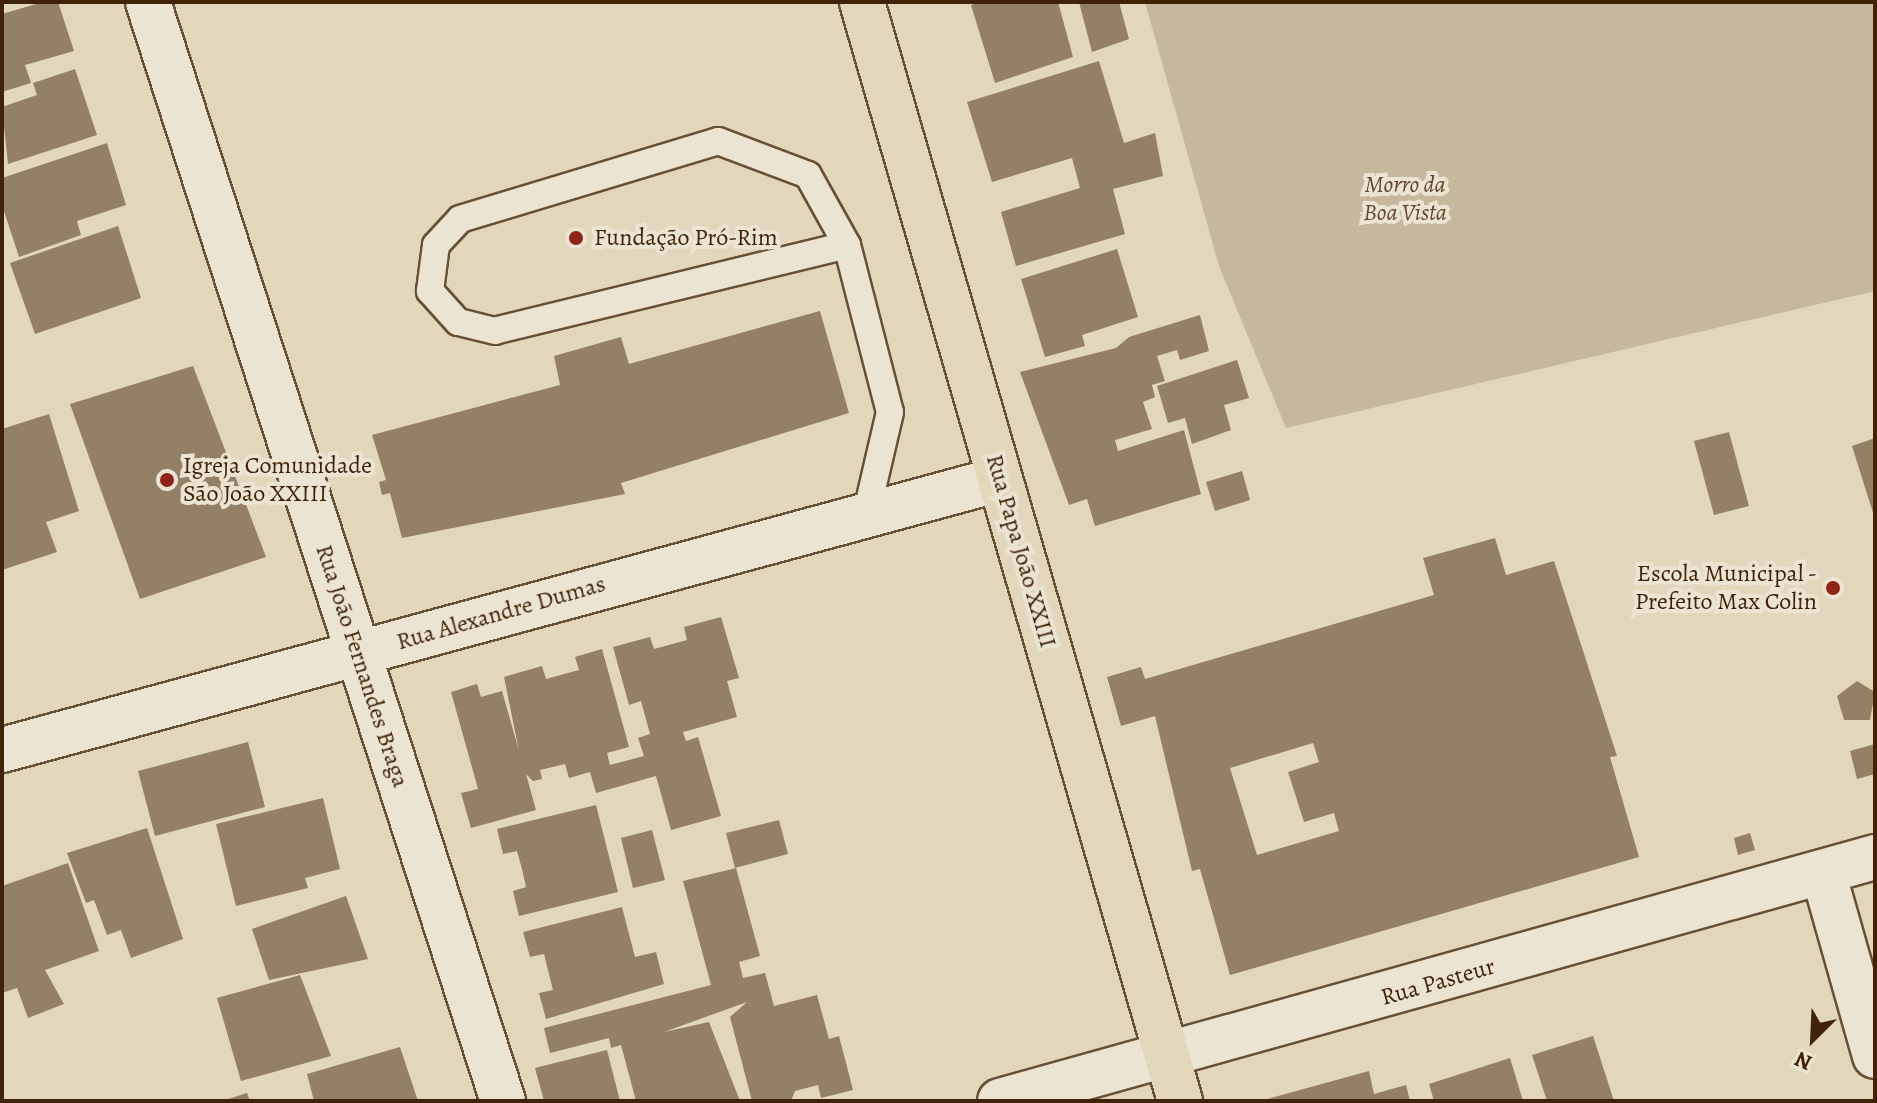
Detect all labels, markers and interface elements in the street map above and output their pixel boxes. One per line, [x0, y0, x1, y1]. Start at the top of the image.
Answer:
park label: Morro da Boa Vista [1363, 171, 1447, 227]
place label: Fundação Pró-Rim [594, 224, 778, 252]
marker: Fundação Pró-Rim [565, 227, 587, 249]
street label: Rua Papa João XXIII [980, 451, 1062, 651]
place label: Igreja Comunidade São João XXIII [183, 452, 372, 508]
marker: Igreja Comunidade São João XXIII [158, 471, 176, 489]
street label: Rua João Fernandes Braga [309, 541, 415, 791]
place label: Escola Municipal - Prefeito Max Colin [1635, 560, 1817, 616]
street label: Rua Alexandre Dumas [393, 569, 609, 657]
marker: Escola Municipal - Prefeito Max Colin [1824, 579, 1842, 597]
street label: Rua Pasteur [1378, 952, 1498, 1012]
north arrow [1773, 999, 1853, 1079]
text: N [1790, 1044, 1817, 1078]

